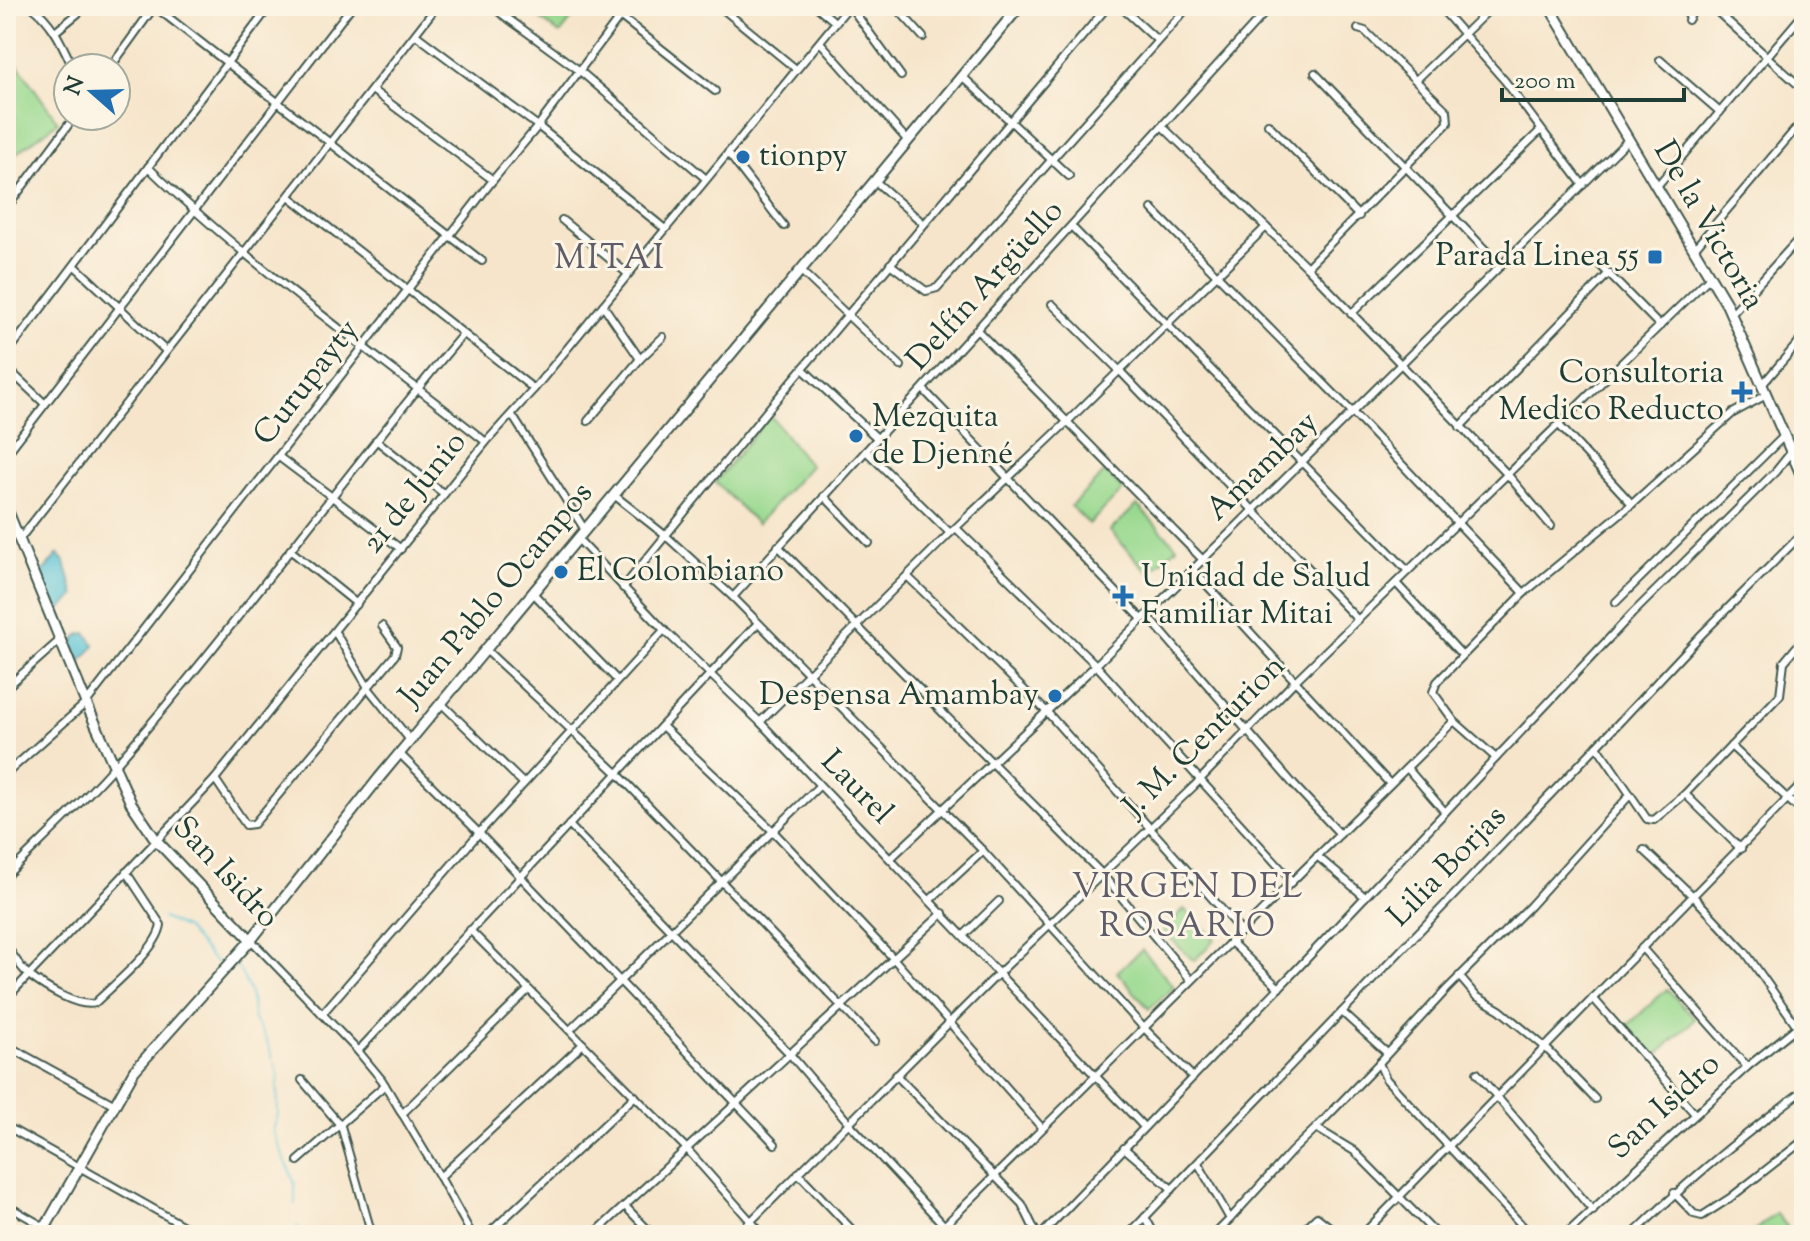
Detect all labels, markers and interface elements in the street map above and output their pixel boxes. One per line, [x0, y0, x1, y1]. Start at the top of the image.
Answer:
north arrow [52, 52, 132, 132]
scale bar [1502, 52, 1684, 102]
text: 200 m [1514, 65, 1576, 99]
text: N [58, 72, 94, 100]
street label: De la Victoria [1641, 133, 1775, 320]
place label: tionpy [759, 134, 848, 180]
marker: tionpy [734, 148, 752, 166]
street label: Delfín Argüello [897, 190, 1075, 382]
place label: Parada Linea 55 [1436, 234, 1639, 280]
district label: MITAI [554, 235, 666, 284]
marker: Parada Linea 55 [1646, 248, 1664, 266]
street label: Curupayty [243, 310, 371, 456]
place label: Consultoria Medico Reducto [1498, 351, 1724, 434]
marker: Consultoria Medico Reducto [1731, 381, 1753, 403]
place label: Mezquita de Djenné [872, 395, 1013, 478]
street label: Amambay [1196, 401, 1330, 533]
street label: 21 de Junio [351, 422, 479, 564]
marker: Mezquita de Djenné [847, 427, 865, 445]
street label: Juan Pablo Ocampos [388, 473, 605, 719]
place label: El Colombiano [577, 549, 784, 595]
place label: Unidad de Salud Familiar Mitai [1141, 555, 1371, 638]
marker: El Colombiano [552, 563, 570, 581]
marker: Unidad de Salud Familiar Mitai [1112, 585, 1134, 607]
street label: J. M. Centurion [1112, 645, 1297, 830]
place label: Despensa Amambay [759, 673, 1039, 719]
marker: Despensa Amambay [1046, 687, 1064, 705]
street label: Laurel [809, 740, 903, 836]
street label: Lilia Borjas [1378, 796, 1518, 938]
street label: San Isidro [161, 807, 289, 939]
district label: VIRGEN DEL ROSARIO [1072, 864, 1304, 952]
street label: San Isidro [1599, 1043, 1731, 1171]

